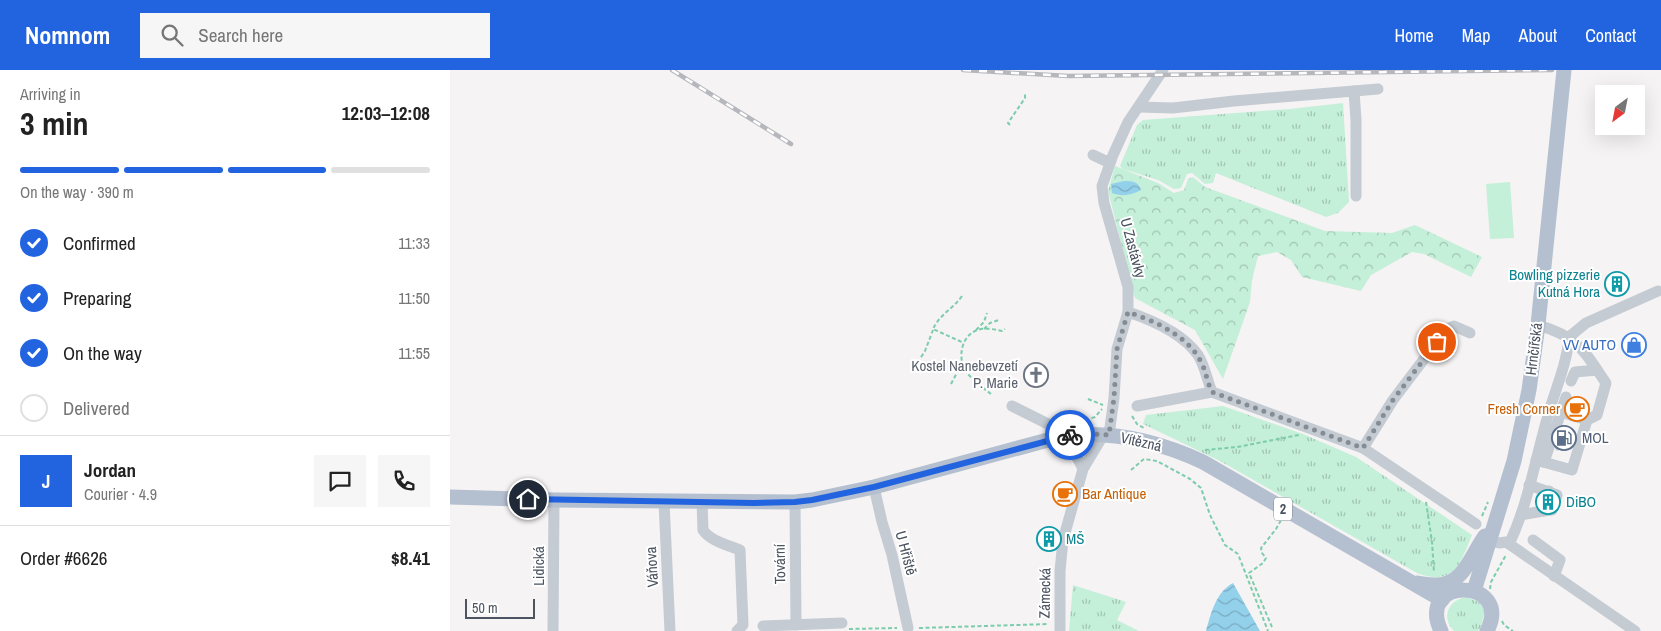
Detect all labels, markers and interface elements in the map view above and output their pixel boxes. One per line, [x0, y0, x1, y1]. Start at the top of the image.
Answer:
search box [140, 13, 490, 58]
text: Nomnom [25, 19, 110, 51]
icon: search [158, 21, 186, 49]
text: Search here [198, 22, 283, 48]
text: Home [1394, 23, 1434, 48]
text: Map [1462, 23, 1491, 48]
text: About [1519, 23, 1557, 48]
text: Contact [1585, 23, 1636, 48]
text: Arriving in [20, 83, 81, 105]
north arrow [1595, 85, 1645, 135]
map controls [1595, 85, 1645, 135]
text: 12:03–12:08 [342, 100, 430, 126]
text: 3 min [20, 102, 89, 145]
text: On the way · 390 m [20, 181, 134, 203]
street label: U Zastávky [1115, 215, 1152, 281]
icon: check [20, 229, 48, 257]
text: Confirmed [63, 230, 136, 256]
text: 11:33 [398, 232, 430, 254]
place label: Bowling pizzerie Kutná Hora [1509, 264, 1600, 302]
building icon: Bowling pizzerie Kutná Hora [1604, 271, 1630, 297]
icon: check [20, 284, 48, 312]
text: Preparing [63, 285, 131, 311]
text: 11:50 [398, 287, 430, 309]
pin [1416, 321, 1458, 363]
street label: Hrnčířská [1520, 321, 1547, 376]
icon: bag [1423, 328, 1451, 356]
shop icon: VV AUTO [1621, 332, 1647, 358]
place label: VV AUTO [1563, 334, 1616, 355]
icon: check [20, 339, 48, 367]
text: On the way [63, 340, 142, 366]
text: 11:55 [398, 342, 430, 364]
place label: Kostel Nanebevzetí P. Marie [911, 355, 1019, 393]
church icon: Kostel Nanebevzetí P. Marie [1023, 362, 1049, 388]
text: Delivered [63, 395, 130, 421]
cafe icon: Fresh Corner [1564, 396, 1590, 422]
place label: Fresh Corner [1488, 398, 1560, 419]
courier [1045, 410, 1095, 460]
icon: bike [1056, 421, 1084, 449]
fuel station icon: MOL [1551, 425, 1577, 451]
street label: Vítězná [1119, 427, 1164, 456]
place label: MOL [1582, 427, 1609, 448]
button: chat [314, 455, 366, 507]
button: phone [378, 455, 430, 507]
text: Jordan [84, 457, 136, 483]
text: J [42, 468, 50, 494]
pin [507, 478, 549, 520]
cafe icon: Bar Antique [1052, 481, 1078, 507]
text: Courier · 4.9 [84, 483, 157, 505]
place label: Bar Antique [1082, 483, 1146, 504]
icon: home [514, 485, 542, 513]
building icon: DiBO [1535, 489, 1561, 515]
place label: DiBO [1566, 491, 1596, 512]
road number: 2 [1274, 498, 1292, 520]
building icon: MŠ [1036, 526, 1062, 552]
street label: U Hřiště [891, 528, 923, 578]
place label: MŠ [1066, 528, 1084, 549]
street label: Tovární [769, 543, 790, 584]
text: Order #6626 [20, 545, 107, 571]
text: $8.41 [391, 545, 430, 571]
street label: Lidická [528, 546, 549, 586]
street label: Váňova [640, 546, 663, 588]
street label: Zámecká [1034, 567, 1055, 618]
scale bar [465, 596, 535, 619]
text: 50 m [472, 599, 498, 617]

